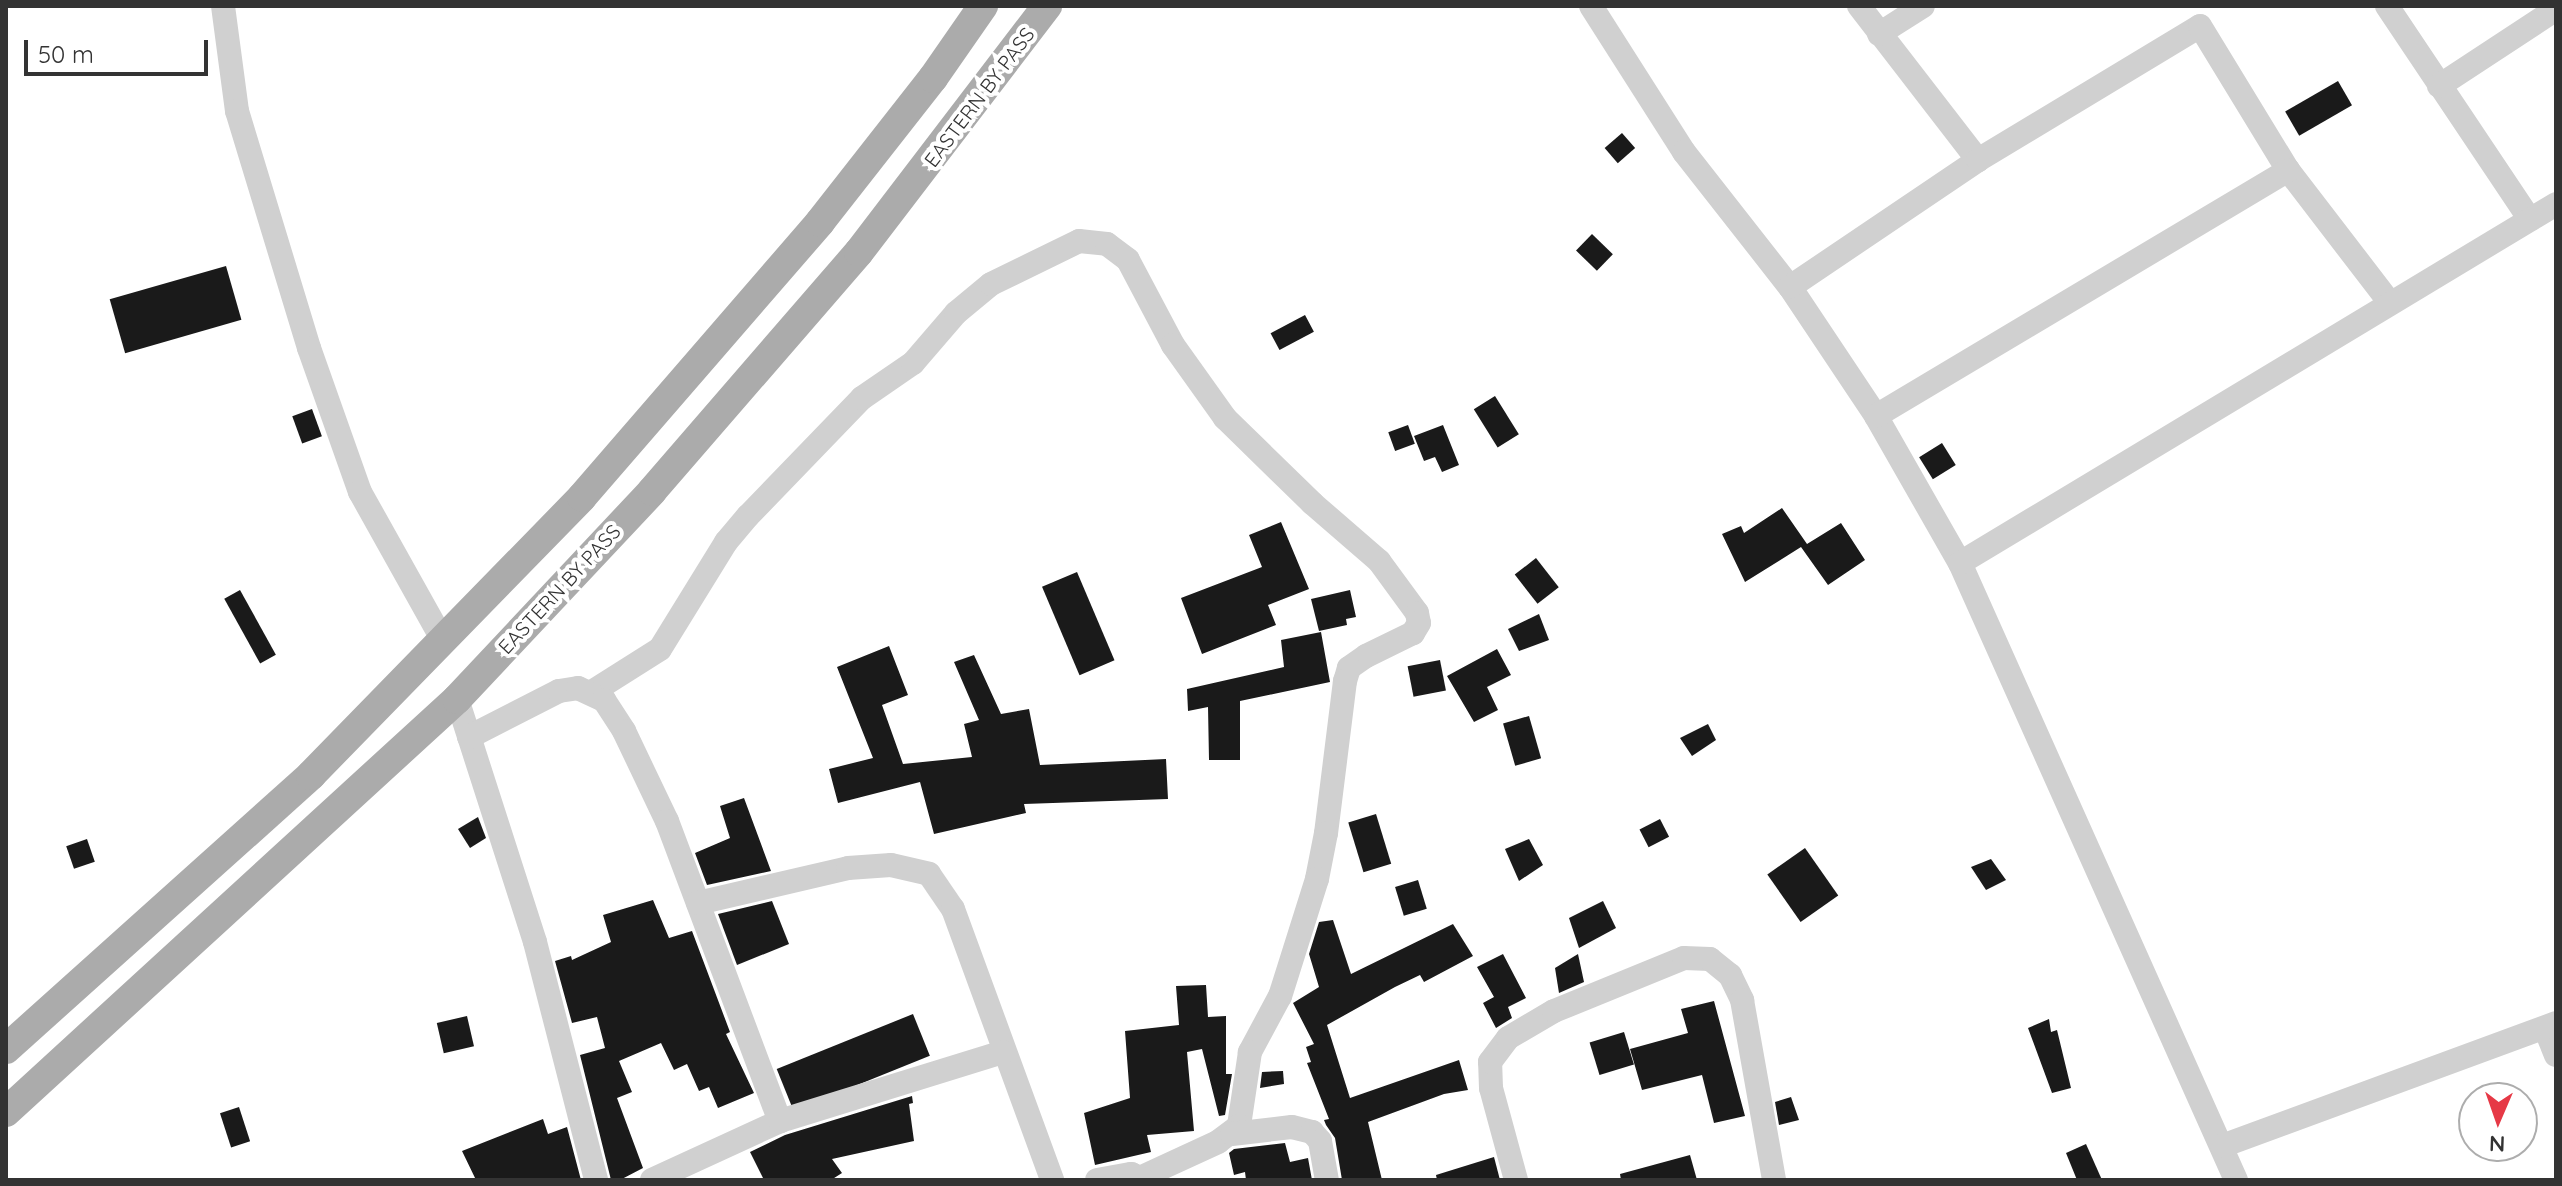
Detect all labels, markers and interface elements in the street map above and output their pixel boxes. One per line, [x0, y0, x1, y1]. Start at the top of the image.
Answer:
street label: EASTERN BY PASS [919, 23, 1039, 171]
scale bar [28, 24, 212, 74]
text: 50 m [38, 39, 94, 69]
street label: EASTERN BY PASS [493, 519, 625, 659]
north arrow [2458, 1082, 2538, 1162]
text: N [2489, 1130, 2506, 1158]

